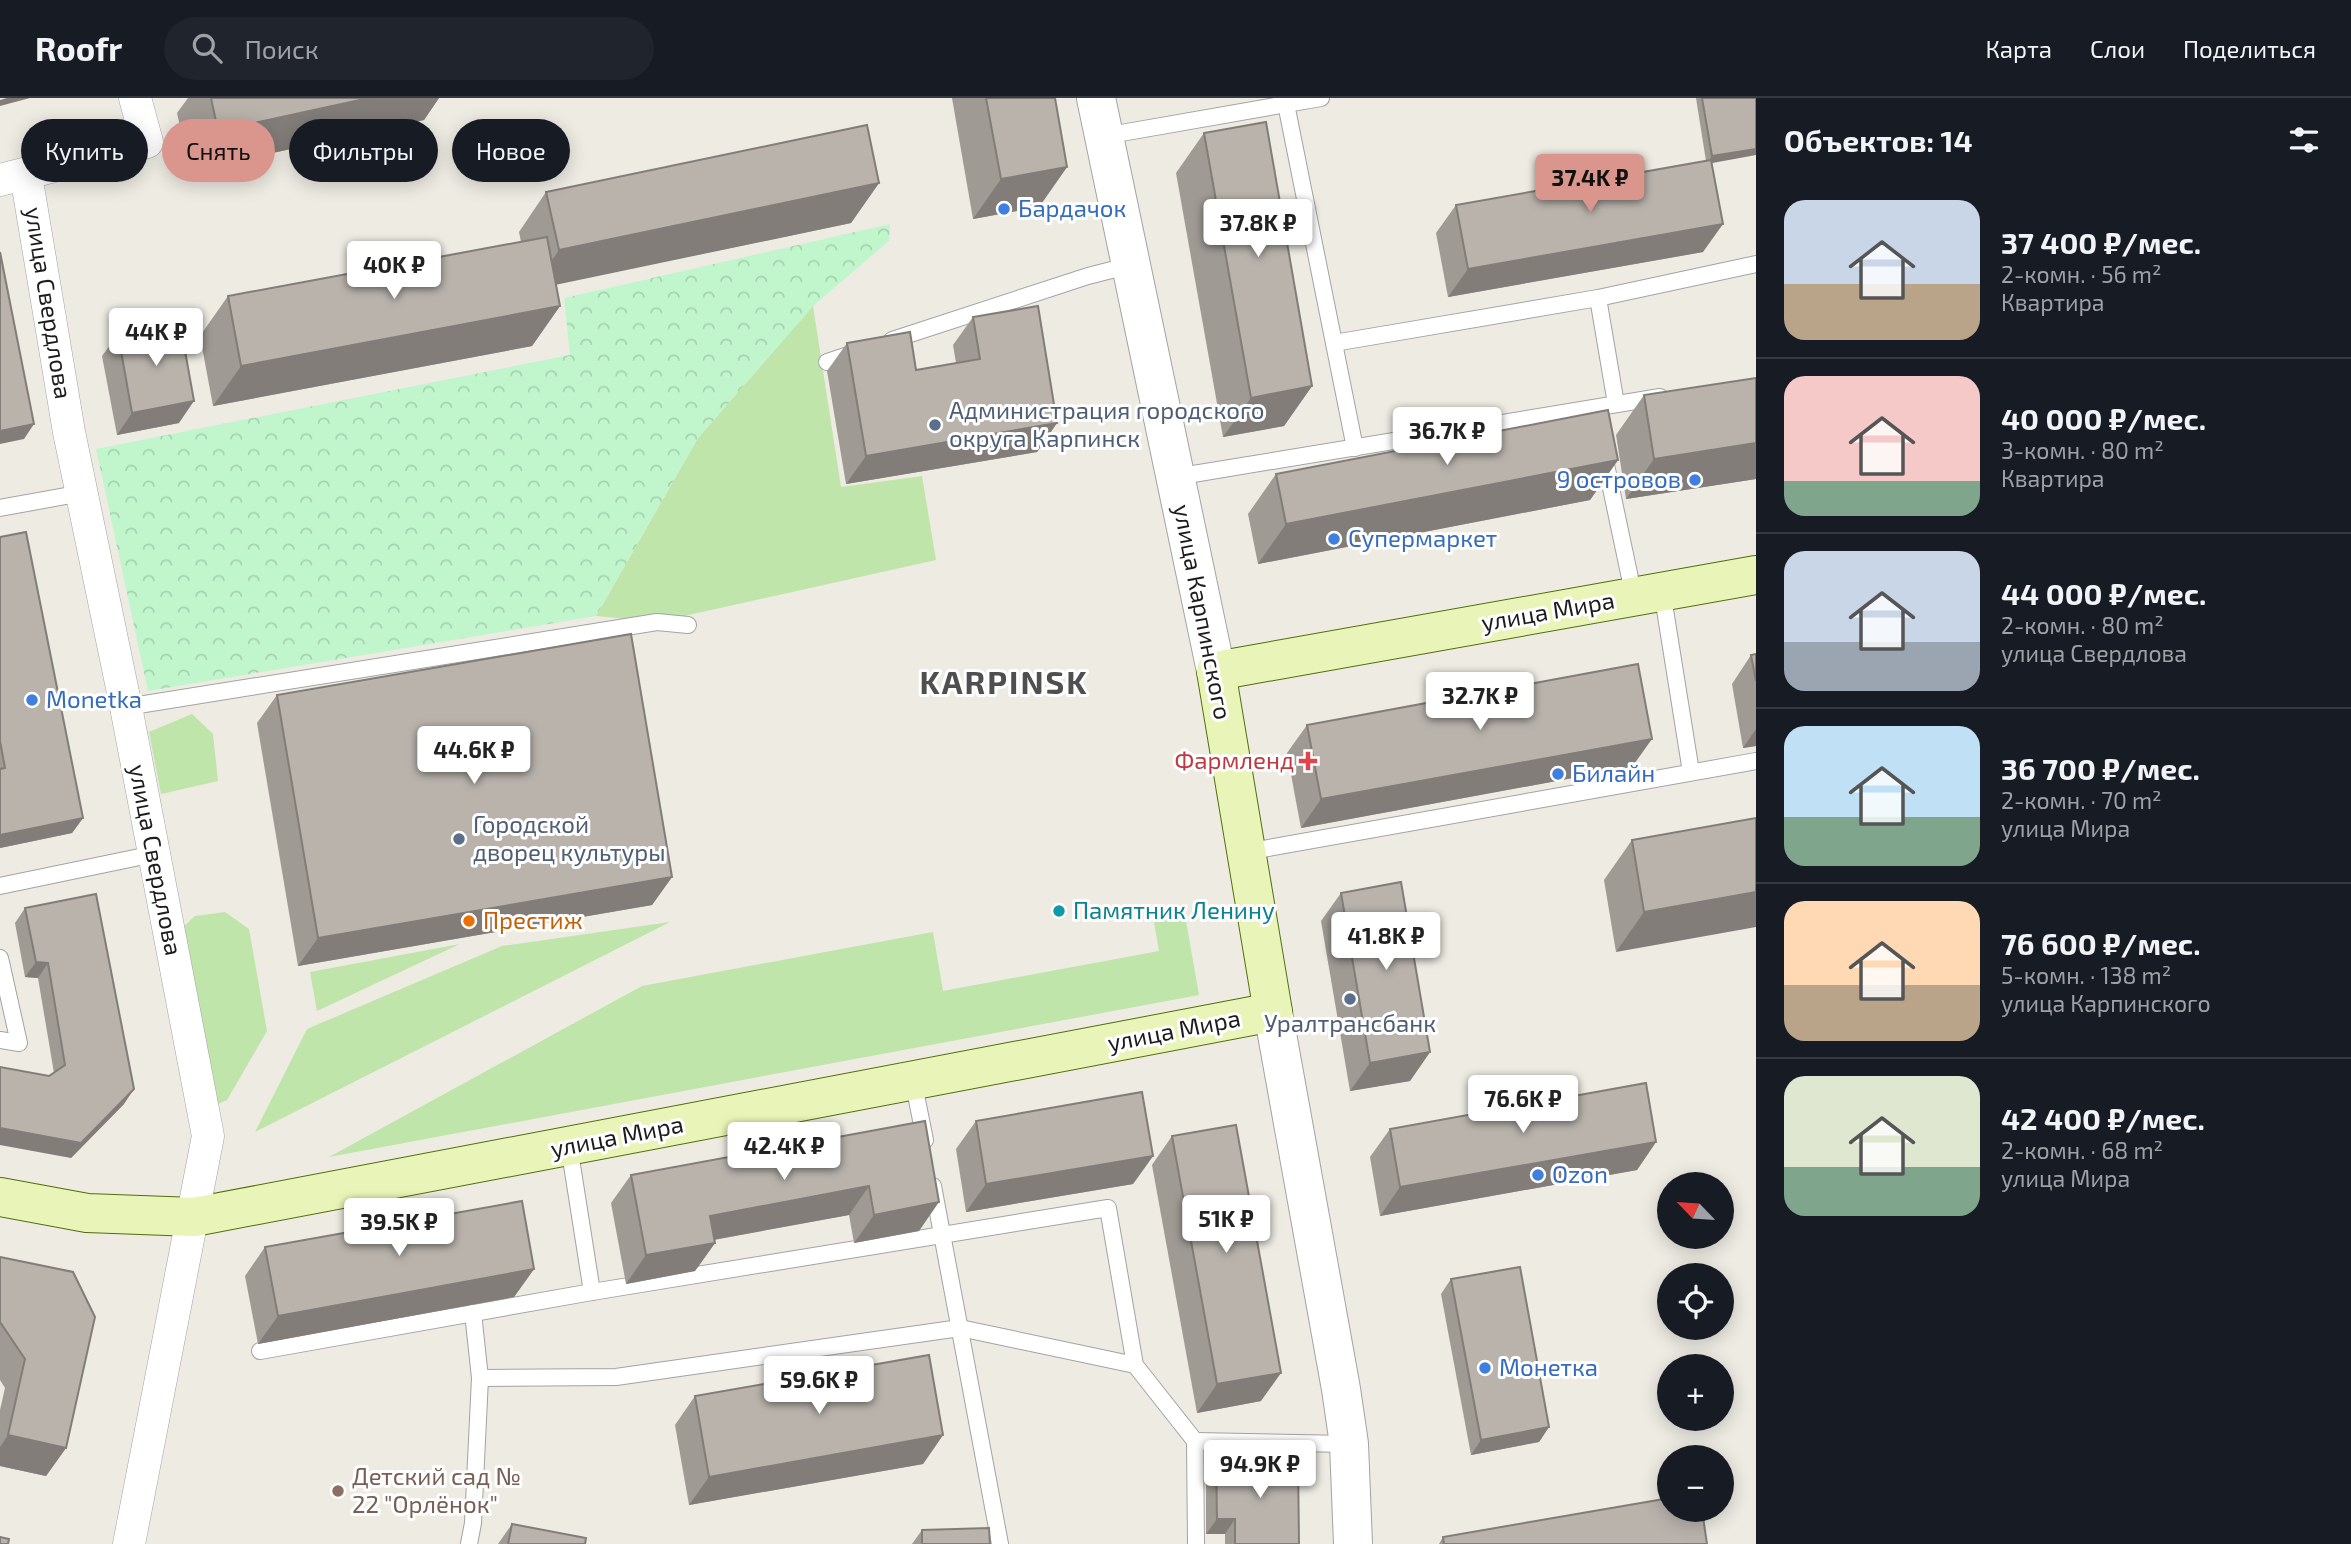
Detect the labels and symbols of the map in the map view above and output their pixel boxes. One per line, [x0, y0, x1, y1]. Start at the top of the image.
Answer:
pin: 37.4K ₽ [1525, 155, 1655, 214]
place label: Бардачок [1018, 193, 1126, 222]
pin: 37.8K ₽ [1193, 200, 1323, 259]
marker: Бардачок [996, 201, 1012, 217]
street label: улица Свердлова [19, 205, 79, 401]
pin: 40K ₽ [345, 242, 443, 301]
pin: 44K ₽ [107, 308, 205, 368]
place label: Администрация городского округа Карпинск [949, 395, 1264, 453]
pin: 36.7K ₽ [1382, 408, 1512, 467]
marker: Администрация городского округа Карпинск [927, 417, 943, 433]
place label: 9 островов [1557, 464, 1681, 493]
marker: 9 островов [1687, 472, 1703, 488]
street label: улица Карпинского [1167, 502, 1239, 722]
place label: Супермаркет [1348, 523, 1497, 553]
marker: Супермаркет [1326, 531, 1342, 547]
street label: улица Мира [1479, 585, 1617, 637]
district label: KARPINSK [919, 662, 1089, 700]
pin: 32.7K ₽ [1415, 672, 1545, 732]
place label: Monetka [46, 684, 142, 713]
marker: Monetka [24, 692, 40, 708]
pin: 44.6K ₽ [409, 726, 539, 786]
place label: Фармленд [1175, 745, 1294, 774]
marker: Фармленд [1300, 753, 1316, 769]
place label: Билайн [1572, 758, 1655, 787]
street label: улица Свердлова [123, 762, 189, 958]
marker: Билайн [1550, 766, 1566, 782]
place label: Городской дворец культуры [473, 809, 666, 867]
marker: Городской дворец культуры [451, 831, 467, 847]
place label: Памятник Ленину [1073, 895, 1275, 925]
marker: Памятник Ленину [1051, 903, 1067, 919]
place label: Престиж [483, 905, 583, 934]
pin: 41.8K ₽ [1321, 912, 1451, 972]
marker: Престиж [461, 913, 477, 929]
marker: Уралтрансбанк [1342, 991, 1358, 1007]
street label: улица Мира [1105, 1002, 1243, 1058]
place label: Уралтрансбанк [1264, 1008, 1436, 1037]
pin: 76.6K ₽ [1458, 1076, 1588, 1135]
street label: улица Мира [548, 1108, 686, 1164]
pin: 42.4K ₽ [719, 1122, 849, 1182]
place label: Ozon [1552, 1159, 1608, 1188]
marker: Ozon [1530, 1167, 1546, 1183]
north arrow [1657, 1172, 1734, 1250]
pin: 51K ₽ [1177, 1196, 1275, 1255]
pin: 39.5K ₽ [334, 1198, 464, 1258]
place label: Монетка [1499, 1352, 1598, 1381]
pin: 59.6K ₽ [754, 1356, 884, 1416]
marker: Монетка [1477, 1360, 1493, 1376]
pin: 94.9K ₽ [1195, 1440, 1325, 1500]
place label: Детский сад № 22 "Орлёнок" [352, 1461, 521, 1518]
marker: Детский сад № 22 "Орлёнок" [330, 1483, 346, 1499]

